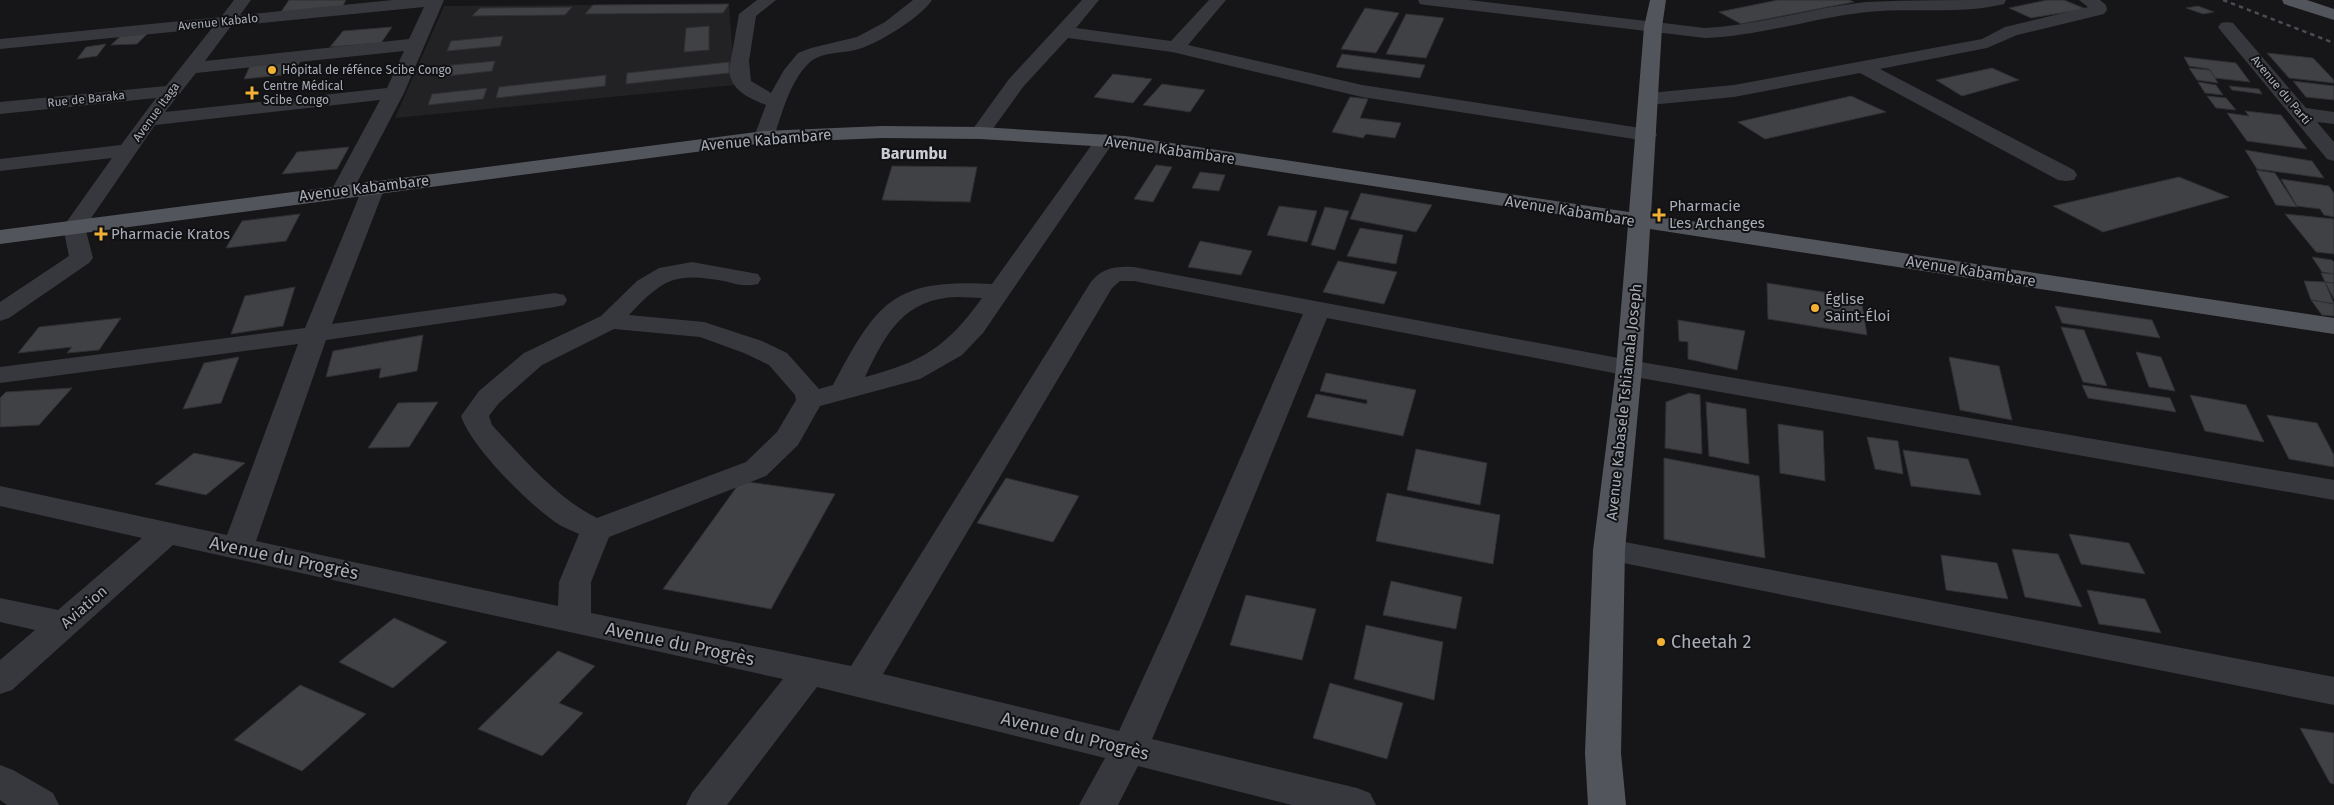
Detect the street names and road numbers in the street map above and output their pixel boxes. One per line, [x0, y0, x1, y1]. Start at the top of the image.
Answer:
street label: Avenue Kabalo [177, 11, 259, 33]
street label: Avenue du Parti [2248, 53, 2314, 127]
street label: Avenue Itaga [130, 80, 182, 144]
street label: Rue de Baraka [47, 88, 125, 110]
street label: Avenue Kabambare [700, 125, 832, 155]
street label: Avenue Kabambare [1104, 132, 1236, 168]
street label: Avenue Kabambare [298, 171, 430, 205]
street label: Avenue Kabambare [1504, 192, 1636, 230]
street label: Avenue Kabambare [1905, 252, 2037, 290]
street label: Avenue Kabasele Tshiamala Joseph [1603, 283, 1645, 521]
street label: Avenue du Progrès [208, 531, 360, 585]
street label: Aviation [57, 582, 111, 632]
street label: Avenue du Progrès [604, 617, 756, 671]
street label: Avenue du Progrès [999, 707, 1151, 765]

